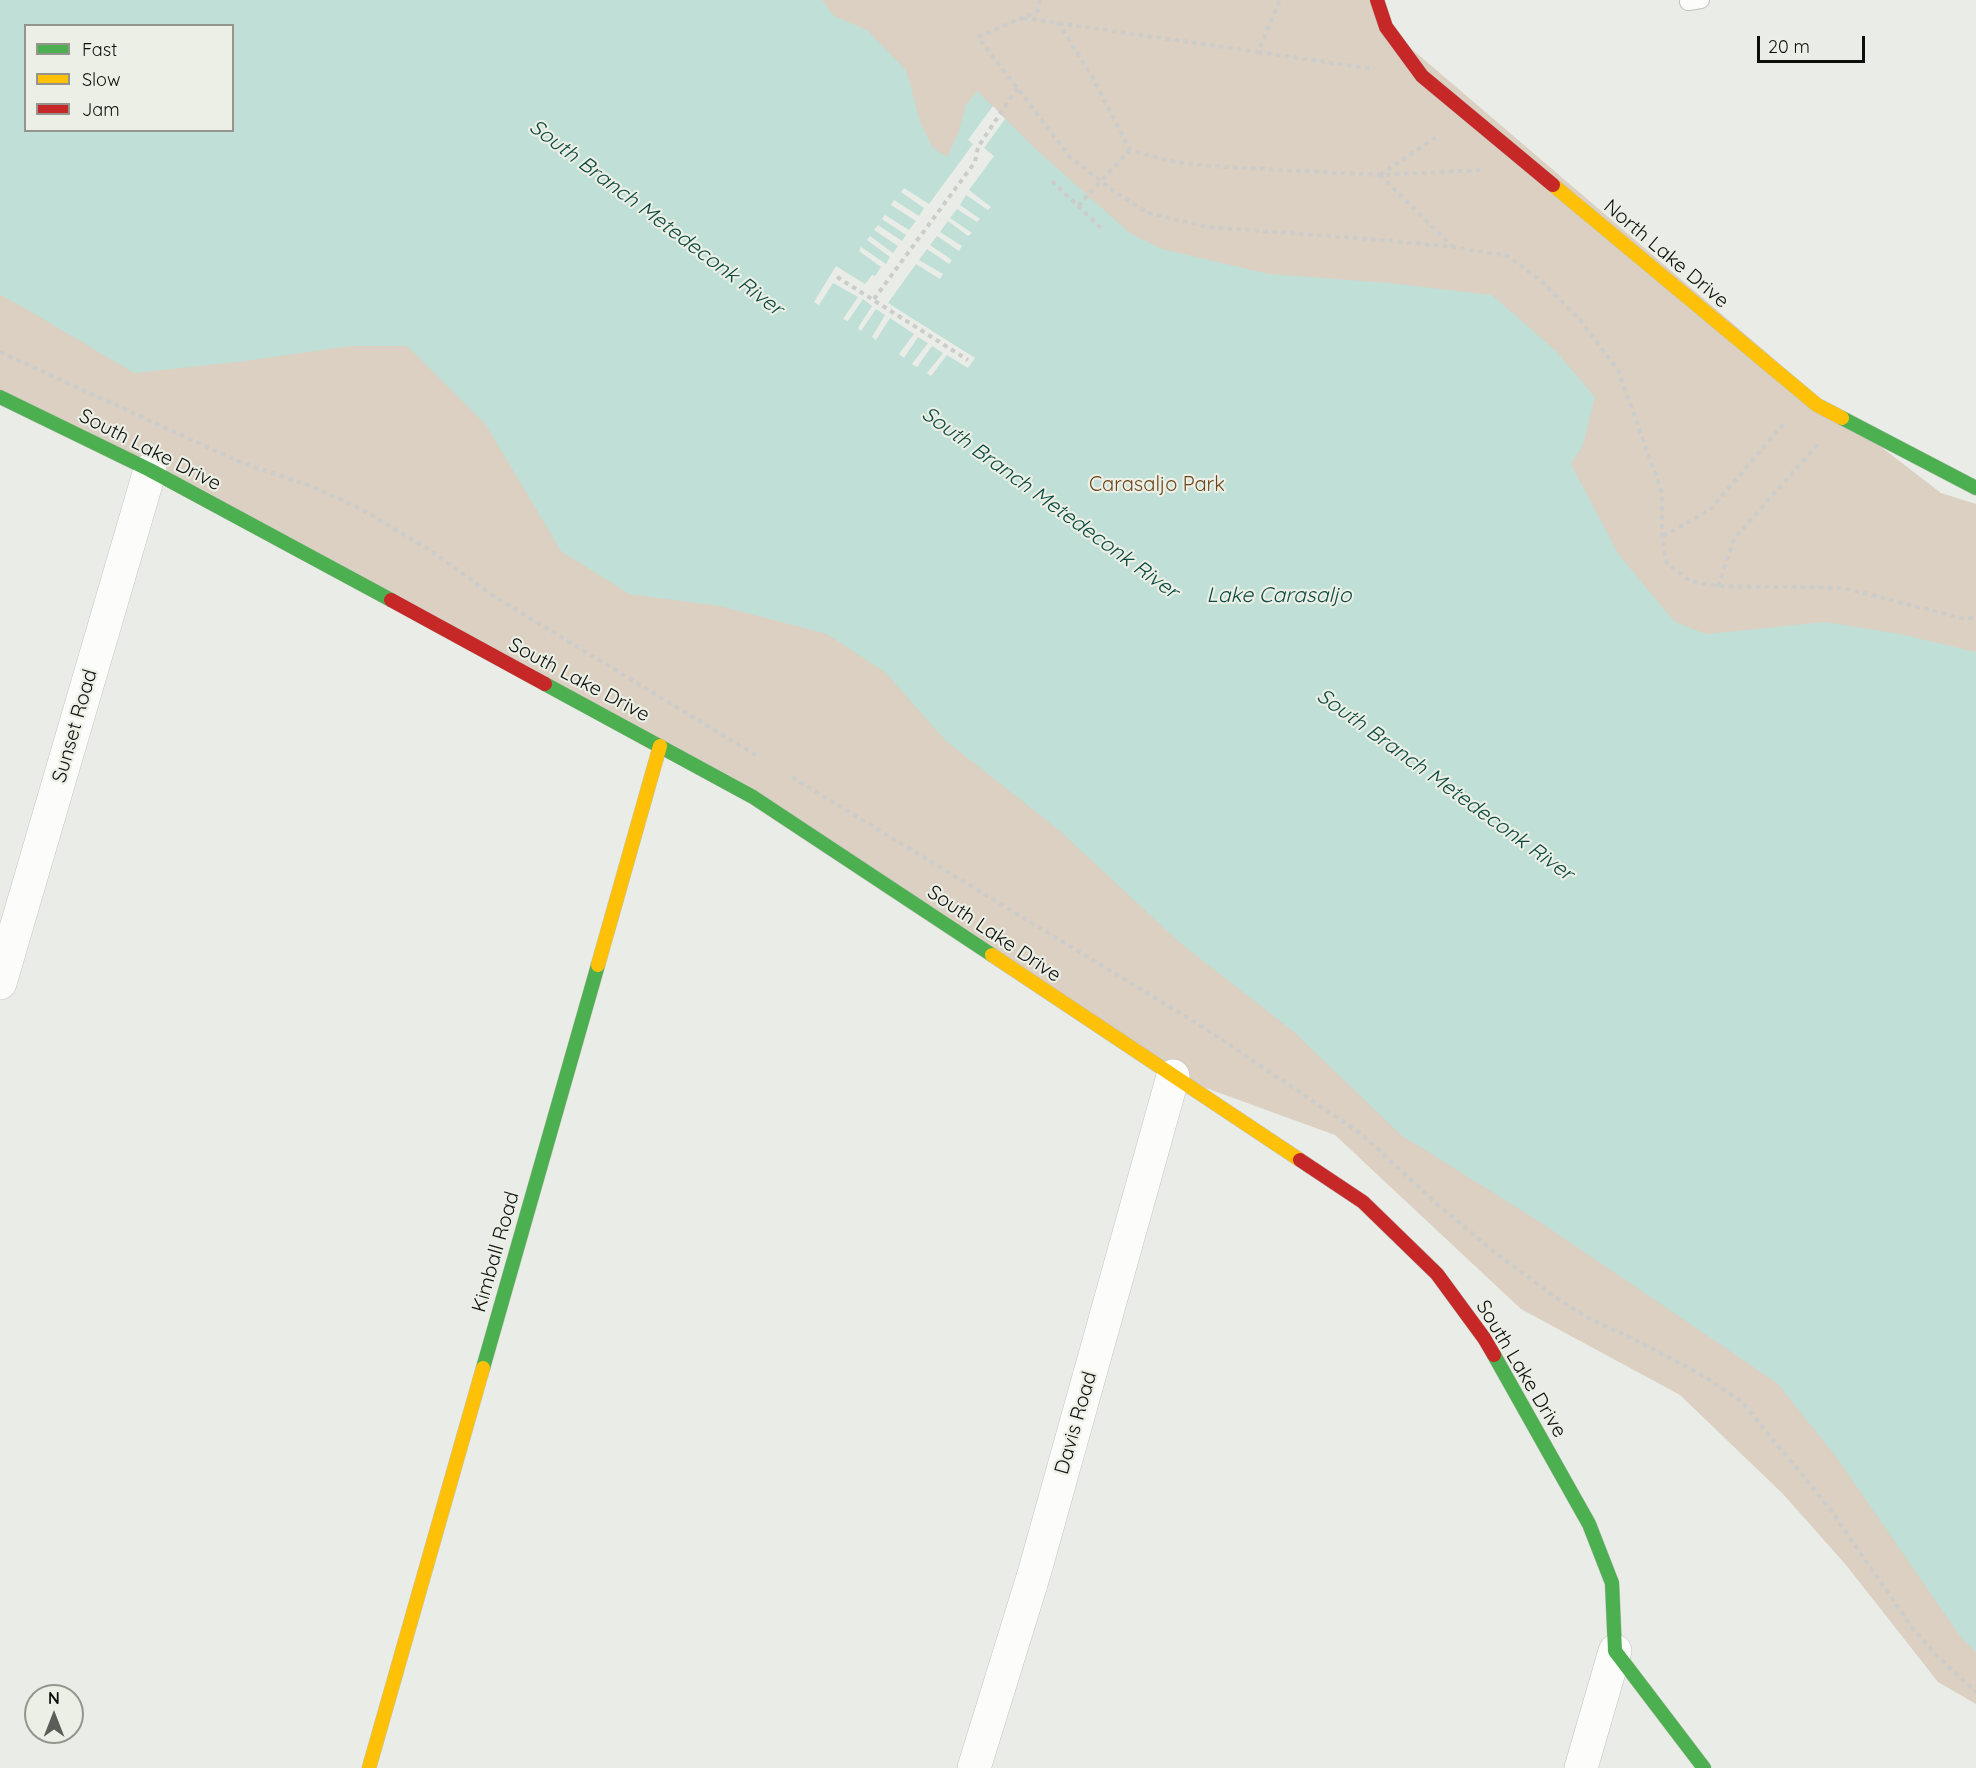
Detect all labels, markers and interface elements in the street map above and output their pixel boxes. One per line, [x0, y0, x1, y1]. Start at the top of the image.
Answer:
legend [24, 24, 234, 132]
scale bar [1760, 24, 1868, 62]
text: 20 m [1768, 35, 1810, 58]
text: Fast [82, 38, 117, 61]
text: Slow [82, 68, 120, 91]
text: Jam [82, 98, 120, 121]
water label: South Branch Metedeconk River [524, 114, 788, 322]
street label: North Lake Drive [1599, 195, 1733, 313]
water label: South Branch Metedeconk River [917, 401, 1183, 605]
street label: South Lake Drive [75, 404, 225, 496]
park label: Carasaljo Park [1089, 473, 1225, 497]
water label: Lake Carasaljo [1207, 583, 1351, 609]
street label: South Lake Drive [504, 633, 654, 727]
street label: Sunset Road [47, 667, 103, 785]
water label: South Branch Metedeconk River [1312, 683, 1578, 887]
street label: South Lake Drive [923, 880, 1065, 988]
street label: Kimball Road [467, 1189, 525, 1315]
street label: South Lake Drive [1470, 1296, 1572, 1442]
street label: Davis Road [1050, 1369, 1102, 1477]
north arrow [24, 1684, 84, 1744]
text: N [48, 1688, 60, 1708]

